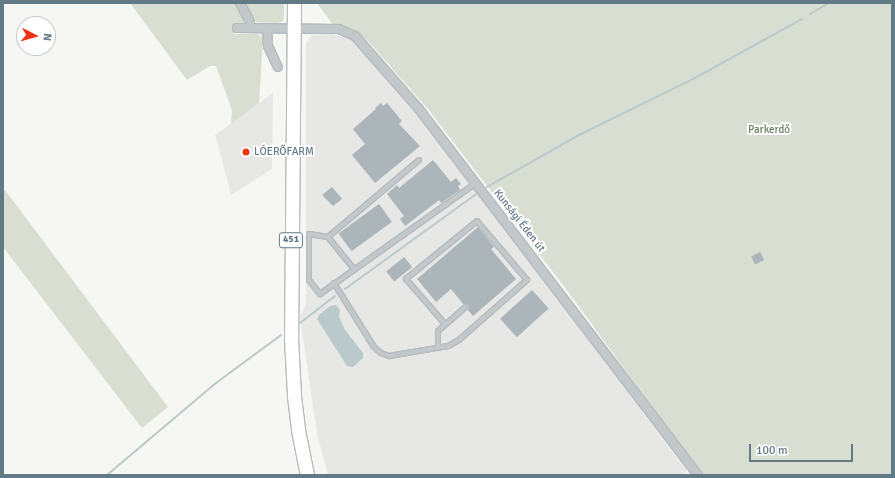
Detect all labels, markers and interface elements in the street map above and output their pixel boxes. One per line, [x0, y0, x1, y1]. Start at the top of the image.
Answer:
north arrow [16, 16, 56, 56]
text: N [41, 33, 54, 42]
park label: Parkerdő [748, 123, 790, 137]
place label: LÓERŐFARM [254, 145, 314, 159]
marker: LÓERŐFARM [241, 147, 251, 157]
street label: Kunsági Éden út [491, 187, 547, 255]
road number: 451 [278, 232, 304, 248]
scale bar [751, 436, 855, 462]
text: 100 m [756, 443, 788, 458]

